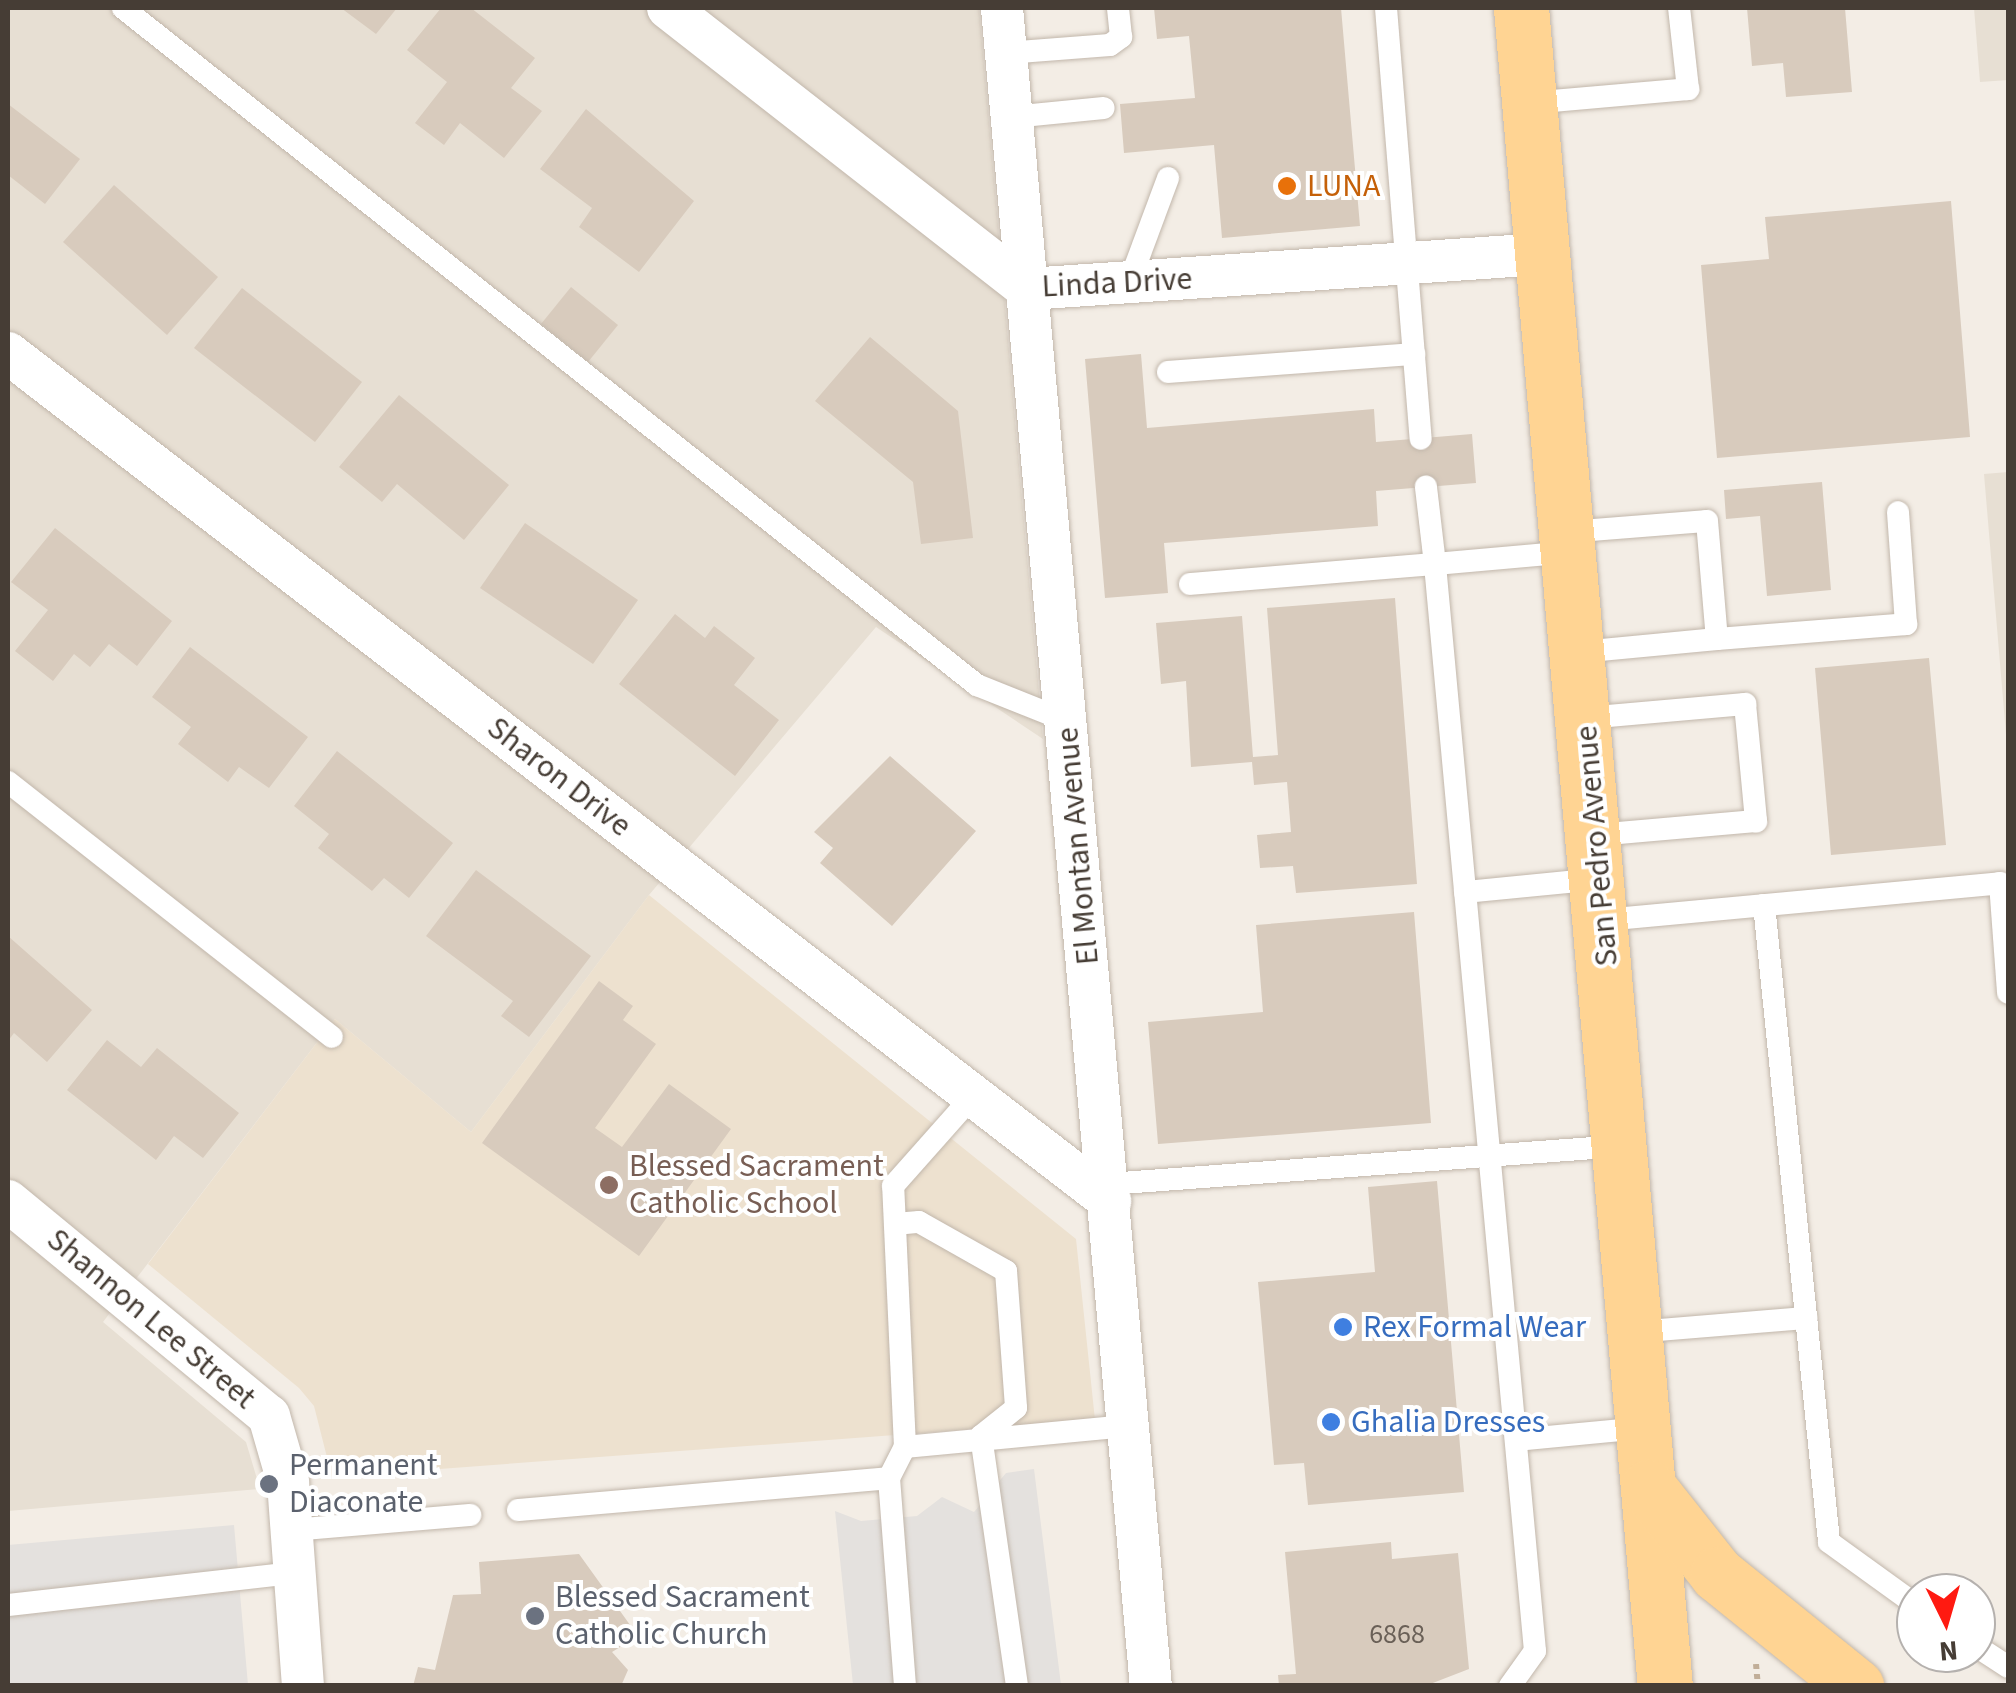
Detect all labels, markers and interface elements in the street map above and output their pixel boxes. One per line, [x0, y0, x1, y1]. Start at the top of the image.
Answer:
place label: LUNA [1307, 167, 1380, 205]
marker: LUNA [1276, 175, 1298, 197]
street label: Linda Drive [1041, 260, 1193, 306]
street label: Sharon Drive [479, 709, 639, 845]
street label: San Pedro Avenue [1567, 724, 1627, 968]
street label: El Montan Avenue [1048, 726, 1108, 966]
place label: Blessed Sacrament Catholic School [629, 1148, 884, 1223]
marker: Blessed Sacrament Catholic School [598, 1174, 620, 1196]
street label: Shannon Lee Street [39, 1221, 263, 1417]
place label: Rex Formal Wear [1363, 1308, 1586, 1346]
marker: Rex Formal Wear [1332, 1316, 1354, 1338]
place label: Ghalia Dresses [1351, 1403, 1545, 1441]
marker: Ghalia Dresses [1320, 1411, 1342, 1433]
place label: Permanent Diaconate [289, 1447, 438, 1522]
marker: Permanent Diaconate [258, 1473, 280, 1495]
north arrow [1896, 1573, 1996, 1673]
place label: Blessed Sacrament Catholic Church [555, 1579, 810, 1654]
marker: Blessed Sacrament Catholic Church [524, 1605, 546, 1627]
house number: 6868 [1369, 1617, 1425, 1651]
text: N [1937, 1630, 1959, 1672]

